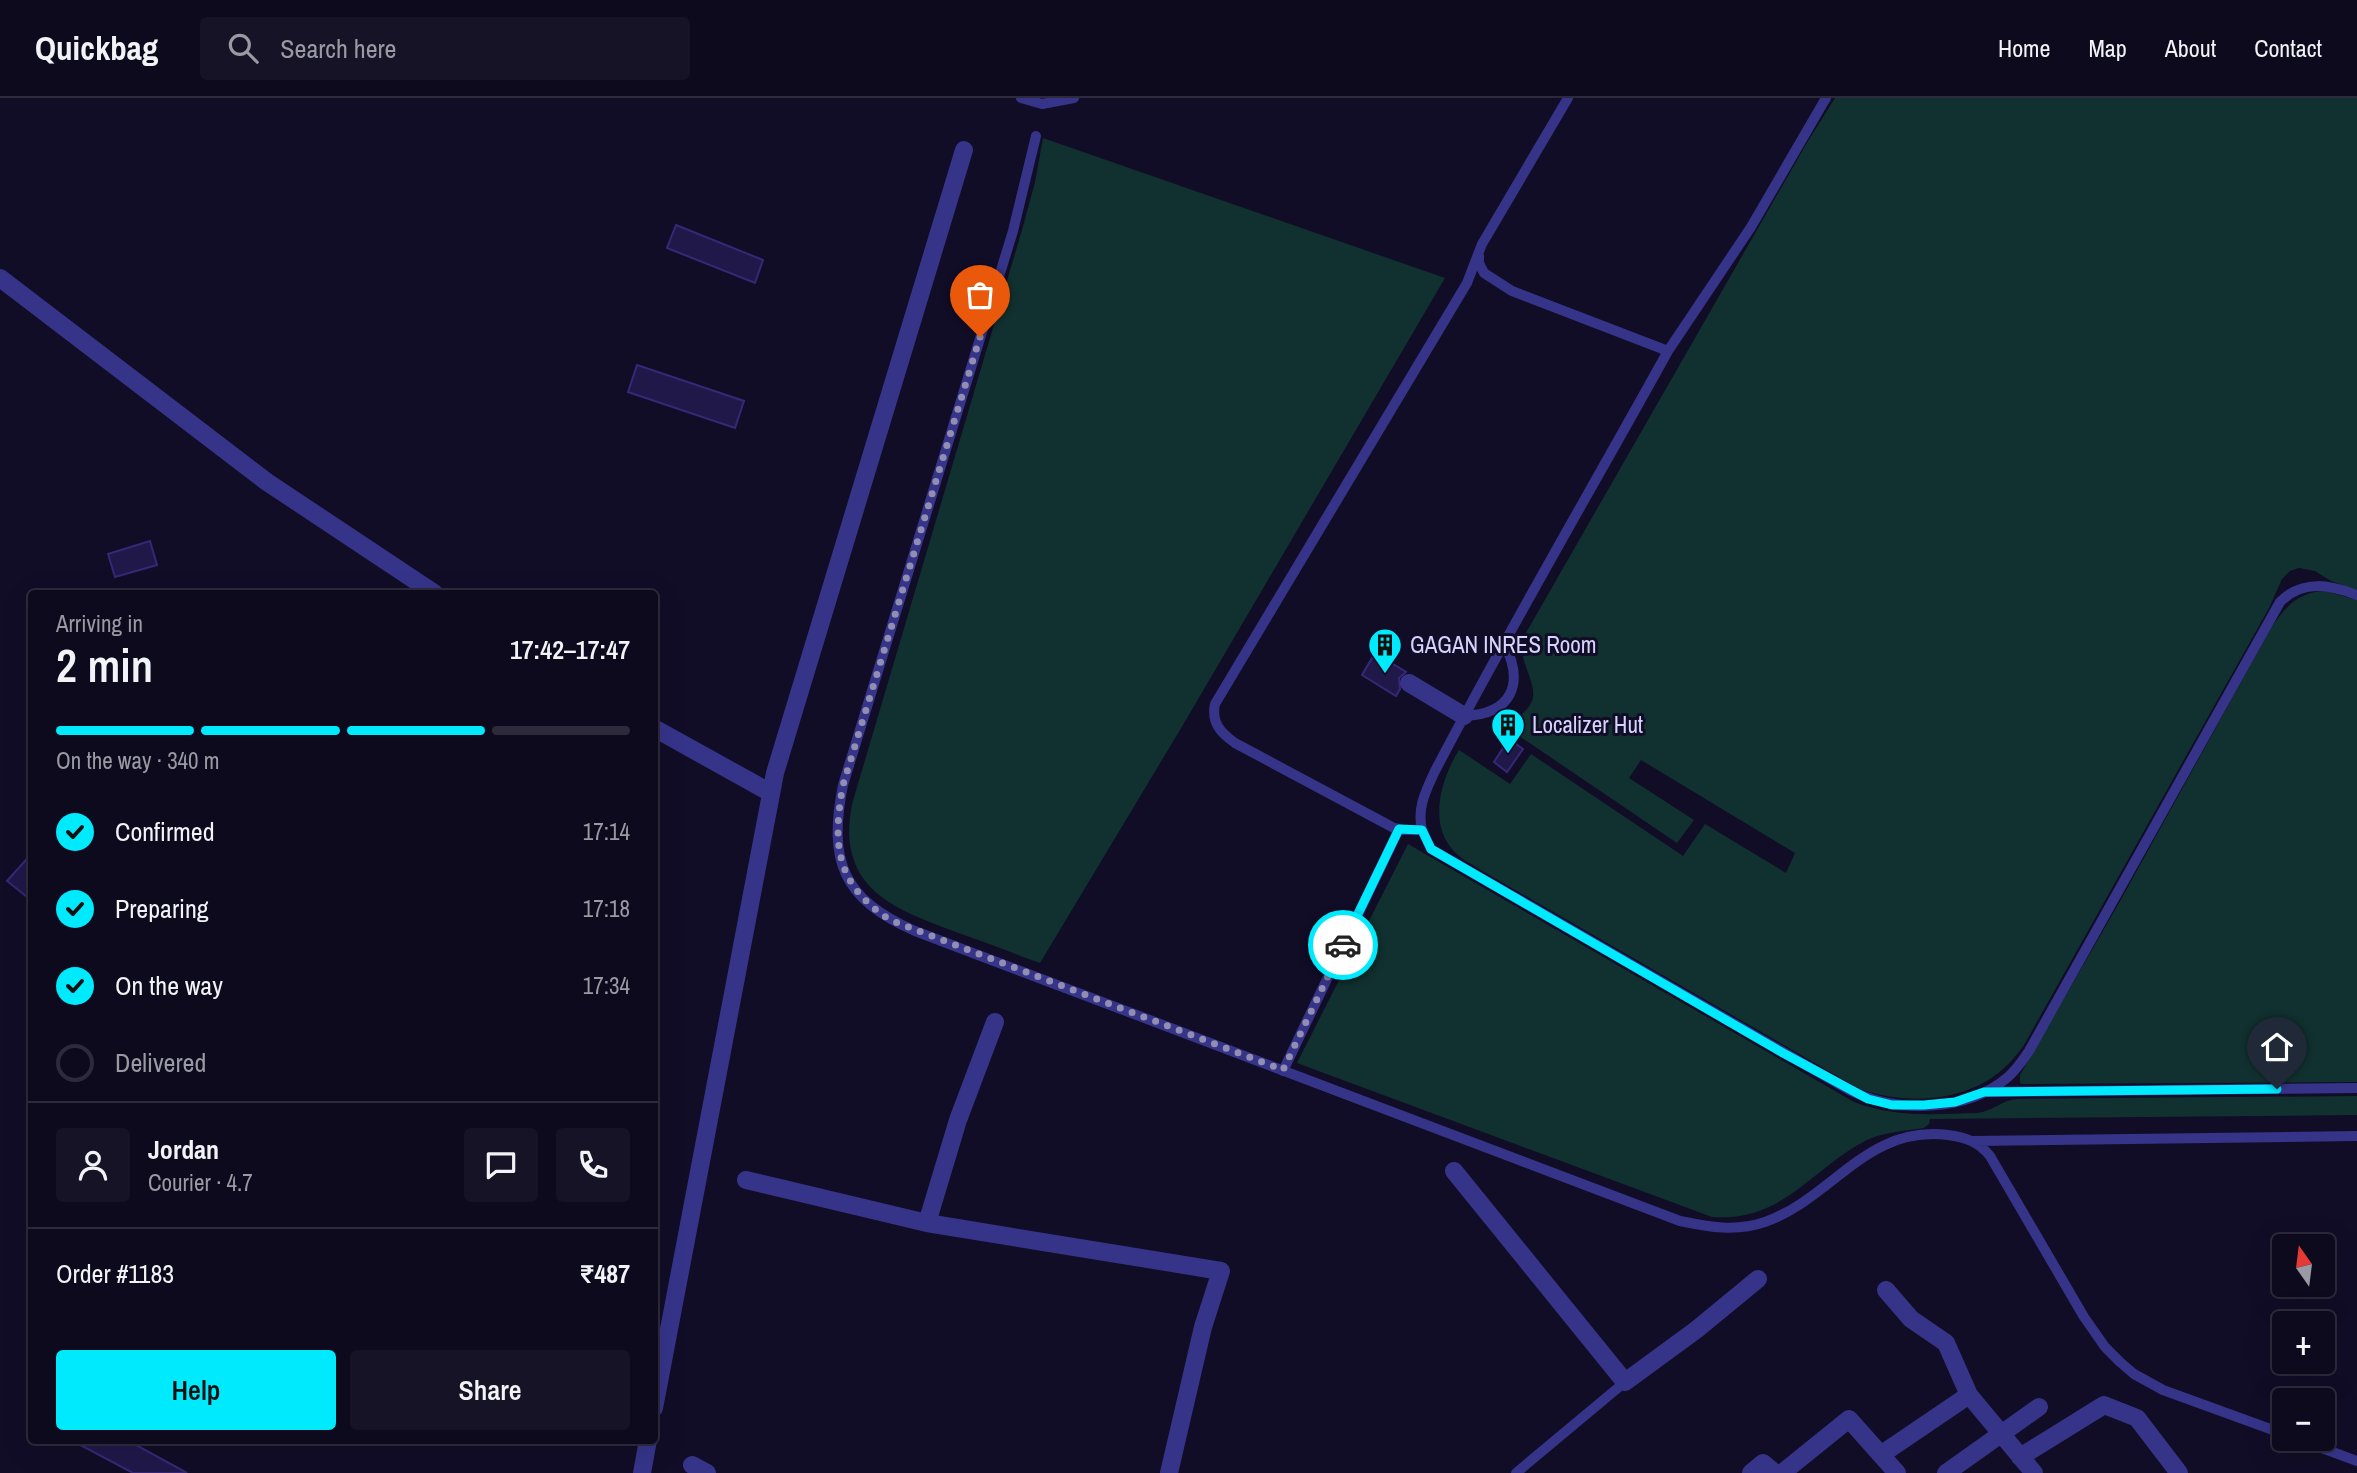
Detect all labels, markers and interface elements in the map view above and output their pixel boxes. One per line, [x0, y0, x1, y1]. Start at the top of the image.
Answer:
search box [200, 17, 690, 80]
text: Quickbag [35, 26, 158, 70]
icon: search [224, 29, 262, 67]
text: Search here [280, 31, 396, 66]
text: Home [1998, 32, 2050, 64]
text: Map [2088, 32, 2127, 64]
text: About [2165, 32, 2216, 64]
text: Contact [2254, 32, 2322, 64]
pin [950, 265, 1010, 337]
icon: bag [961, 276, 999, 314]
text: Arriving in [56, 608, 143, 639]
building icon: GAGAN INRES Room [1366, 626, 1404, 675]
place label: GAGAN INRES Room [1410, 629, 1597, 660]
text: 17:42–17:47 [510, 632, 630, 667]
text: 2 min [56, 634, 153, 696]
building icon: Localizer Hut [1489, 706, 1527, 755]
place label: Localizer Hut [1532, 709, 1643, 740]
text: On the way · 340 m [56, 745, 220, 776]
icon: check [56, 813, 94, 851]
text: Confirmed [115, 814, 215, 849]
text: 17:14 [583, 816, 630, 847]
icon: check [56, 890, 94, 928]
text: Preparing [115, 891, 209, 926]
text: 17:18 [583, 893, 630, 924]
courier [1308, 910, 1378, 980]
icon: car [1324, 926, 1362, 964]
icon: check [56, 967, 94, 1005]
text: On the way [115, 968, 223, 1003]
text: 17:34 [583, 970, 630, 1001]
pin [2247, 1017, 2307, 1089]
icon: home [2258, 1028, 2296, 1066]
text: Delivered [115, 1045, 206, 1080]
button: person [56, 1128, 130, 1202]
button: chat [464, 1128, 538, 1202]
button: phone [556, 1128, 630, 1202]
text: Jordan [148, 1132, 219, 1167]
text: Courier · 4.7 [148, 1167, 253, 1198]
north arrow [2272, 1234, 2334, 1297]
map controls [2272, 1234, 2335, 1451]
text: Order #1183 [56, 1256, 174, 1291]
text: ₹487 [579, 1256, 630, 1291]
button: + [2272, 1311, 2335, 1374]
button: Help [56, 1350, 336, 1430]
button: Share [350, 1350, 630, 1430]
button: − [2272, 1388, 2335, 1451]

